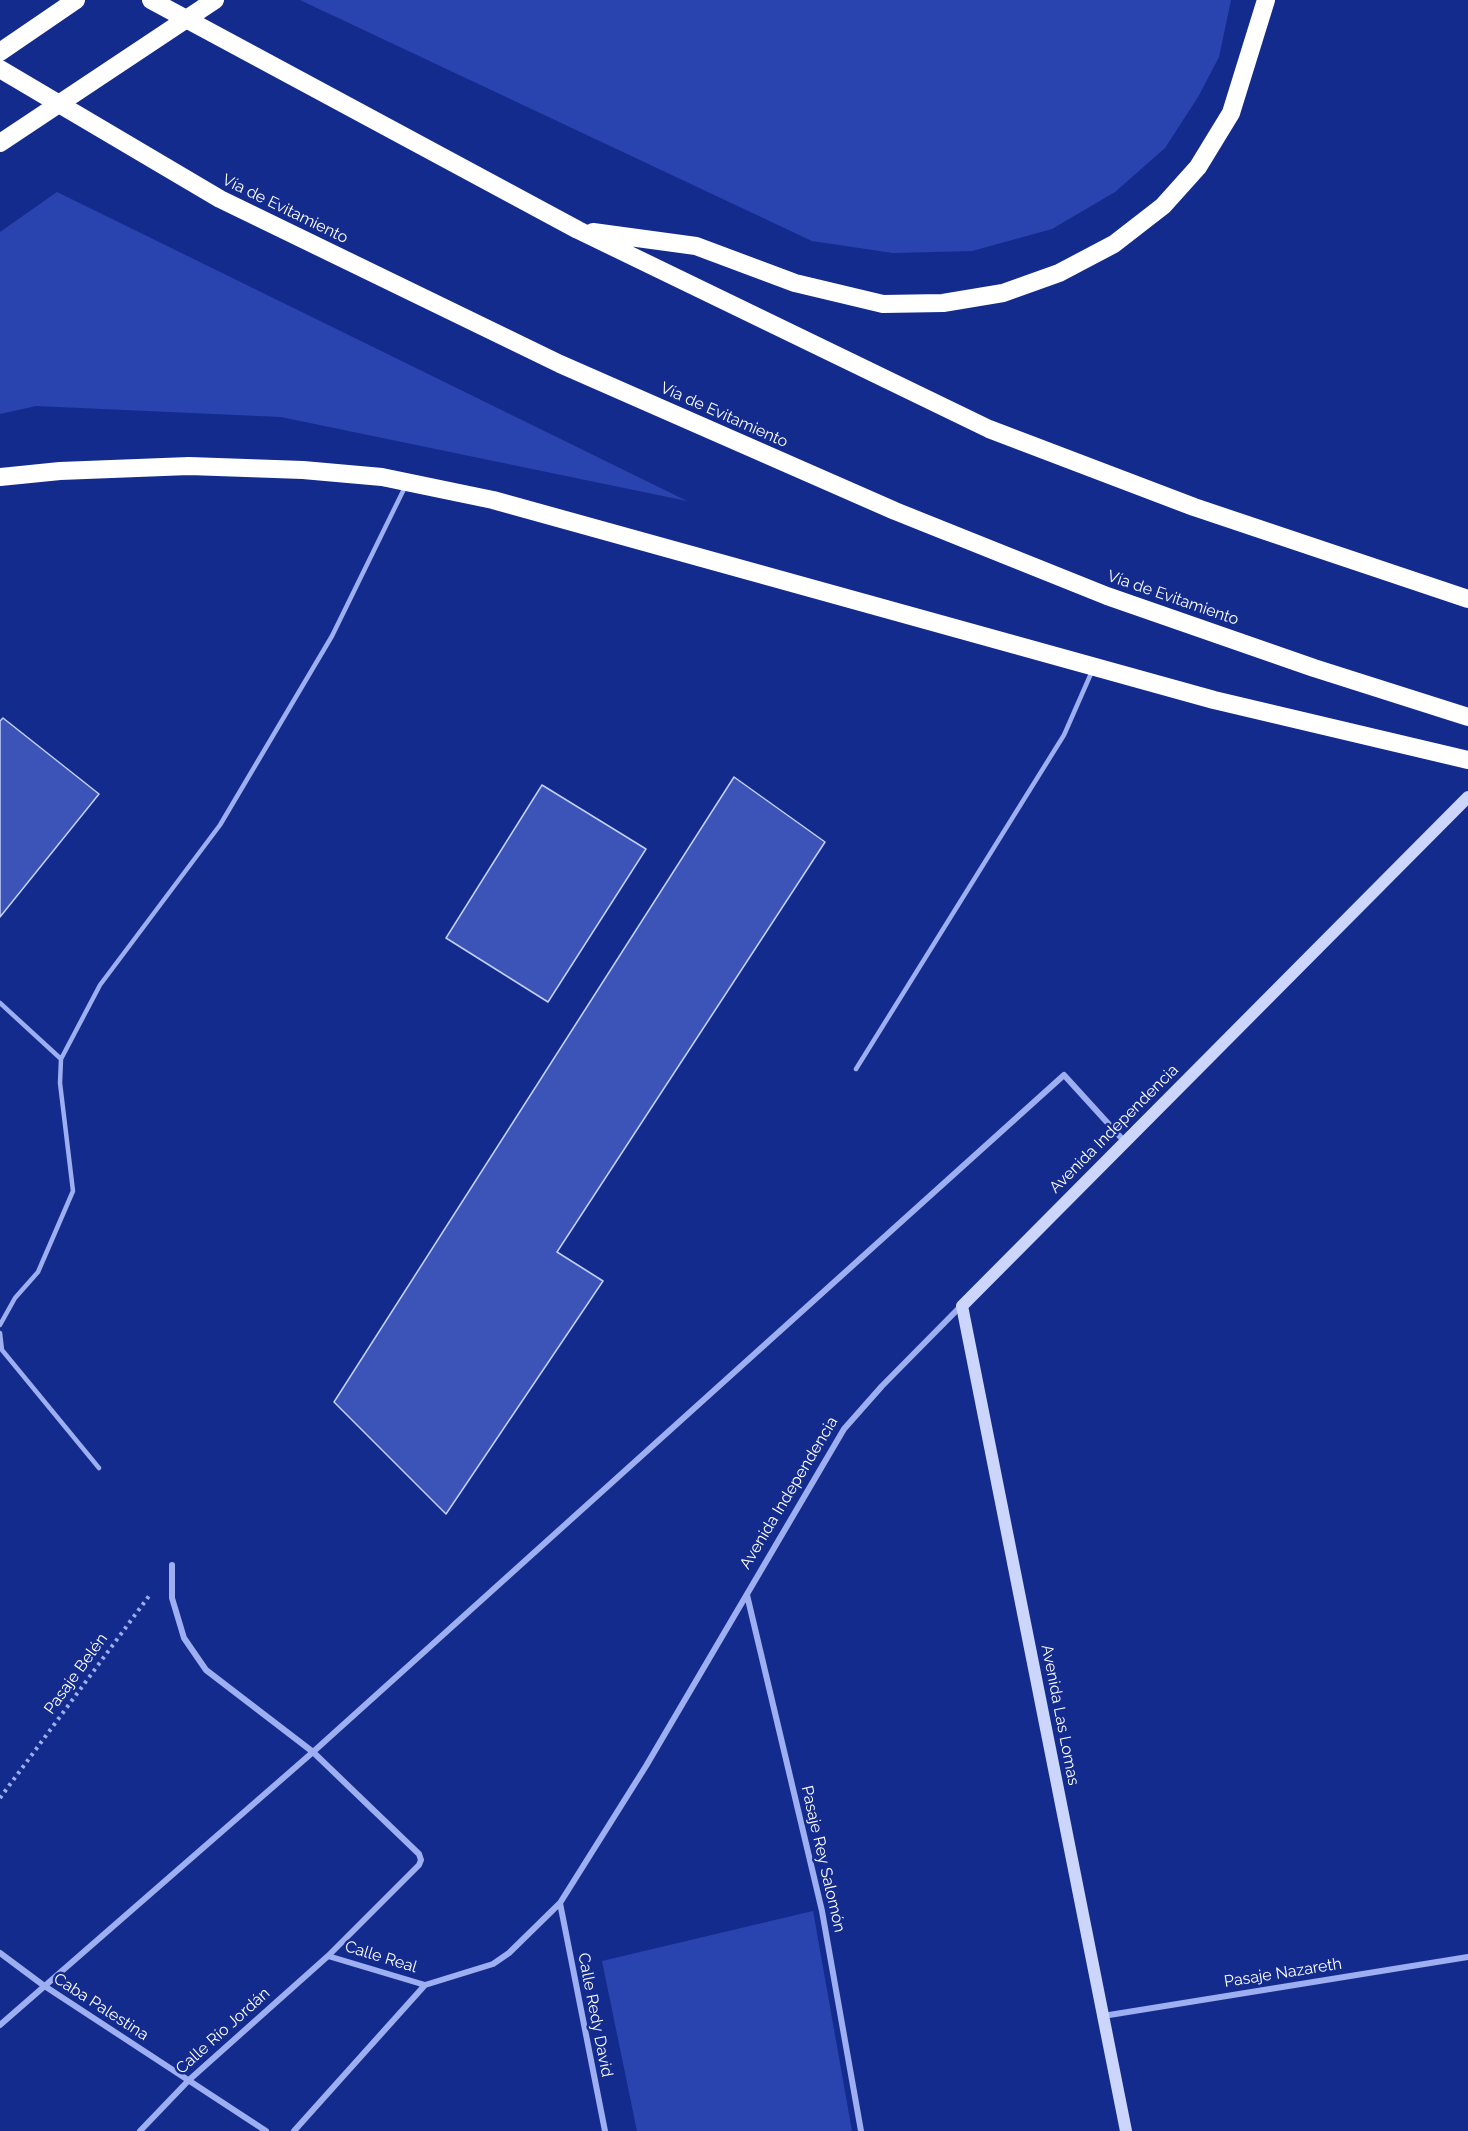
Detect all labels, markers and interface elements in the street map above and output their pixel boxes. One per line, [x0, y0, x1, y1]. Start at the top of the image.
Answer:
street label: Vía de Evitamiento [219, 170, 351, 248]
street label: Vía de Evitamiento [657, 378, 791, 452]
street label: Vía de Evitamiento [1105, 567, 1241, 629]
street label: Avenida Independencia [1046, 1061, 1182, 1197]
street label: Avenida Independencia [736, 1413, 842, 1573]
street label: Pasaje Belén [40, 1630, 112, 1718]
street label: Avenida Las Lomas [1037, 1643, 1083, 1787]
street label: Pasaje Rey Salomón [797, 1784, 849, 1934]
street label: Calle Real [343, 1937, 419, 1977]
street label: Calle Redy David [574, 1951, 616, 2079]
street label: Pasaje Nazareth [1223, 1954, 1343, 1992]
street label: Caba Palestina [50, 1969, 152, 2045]
street label: Calle Río Jordán [172, 1984, 274, 2078]

